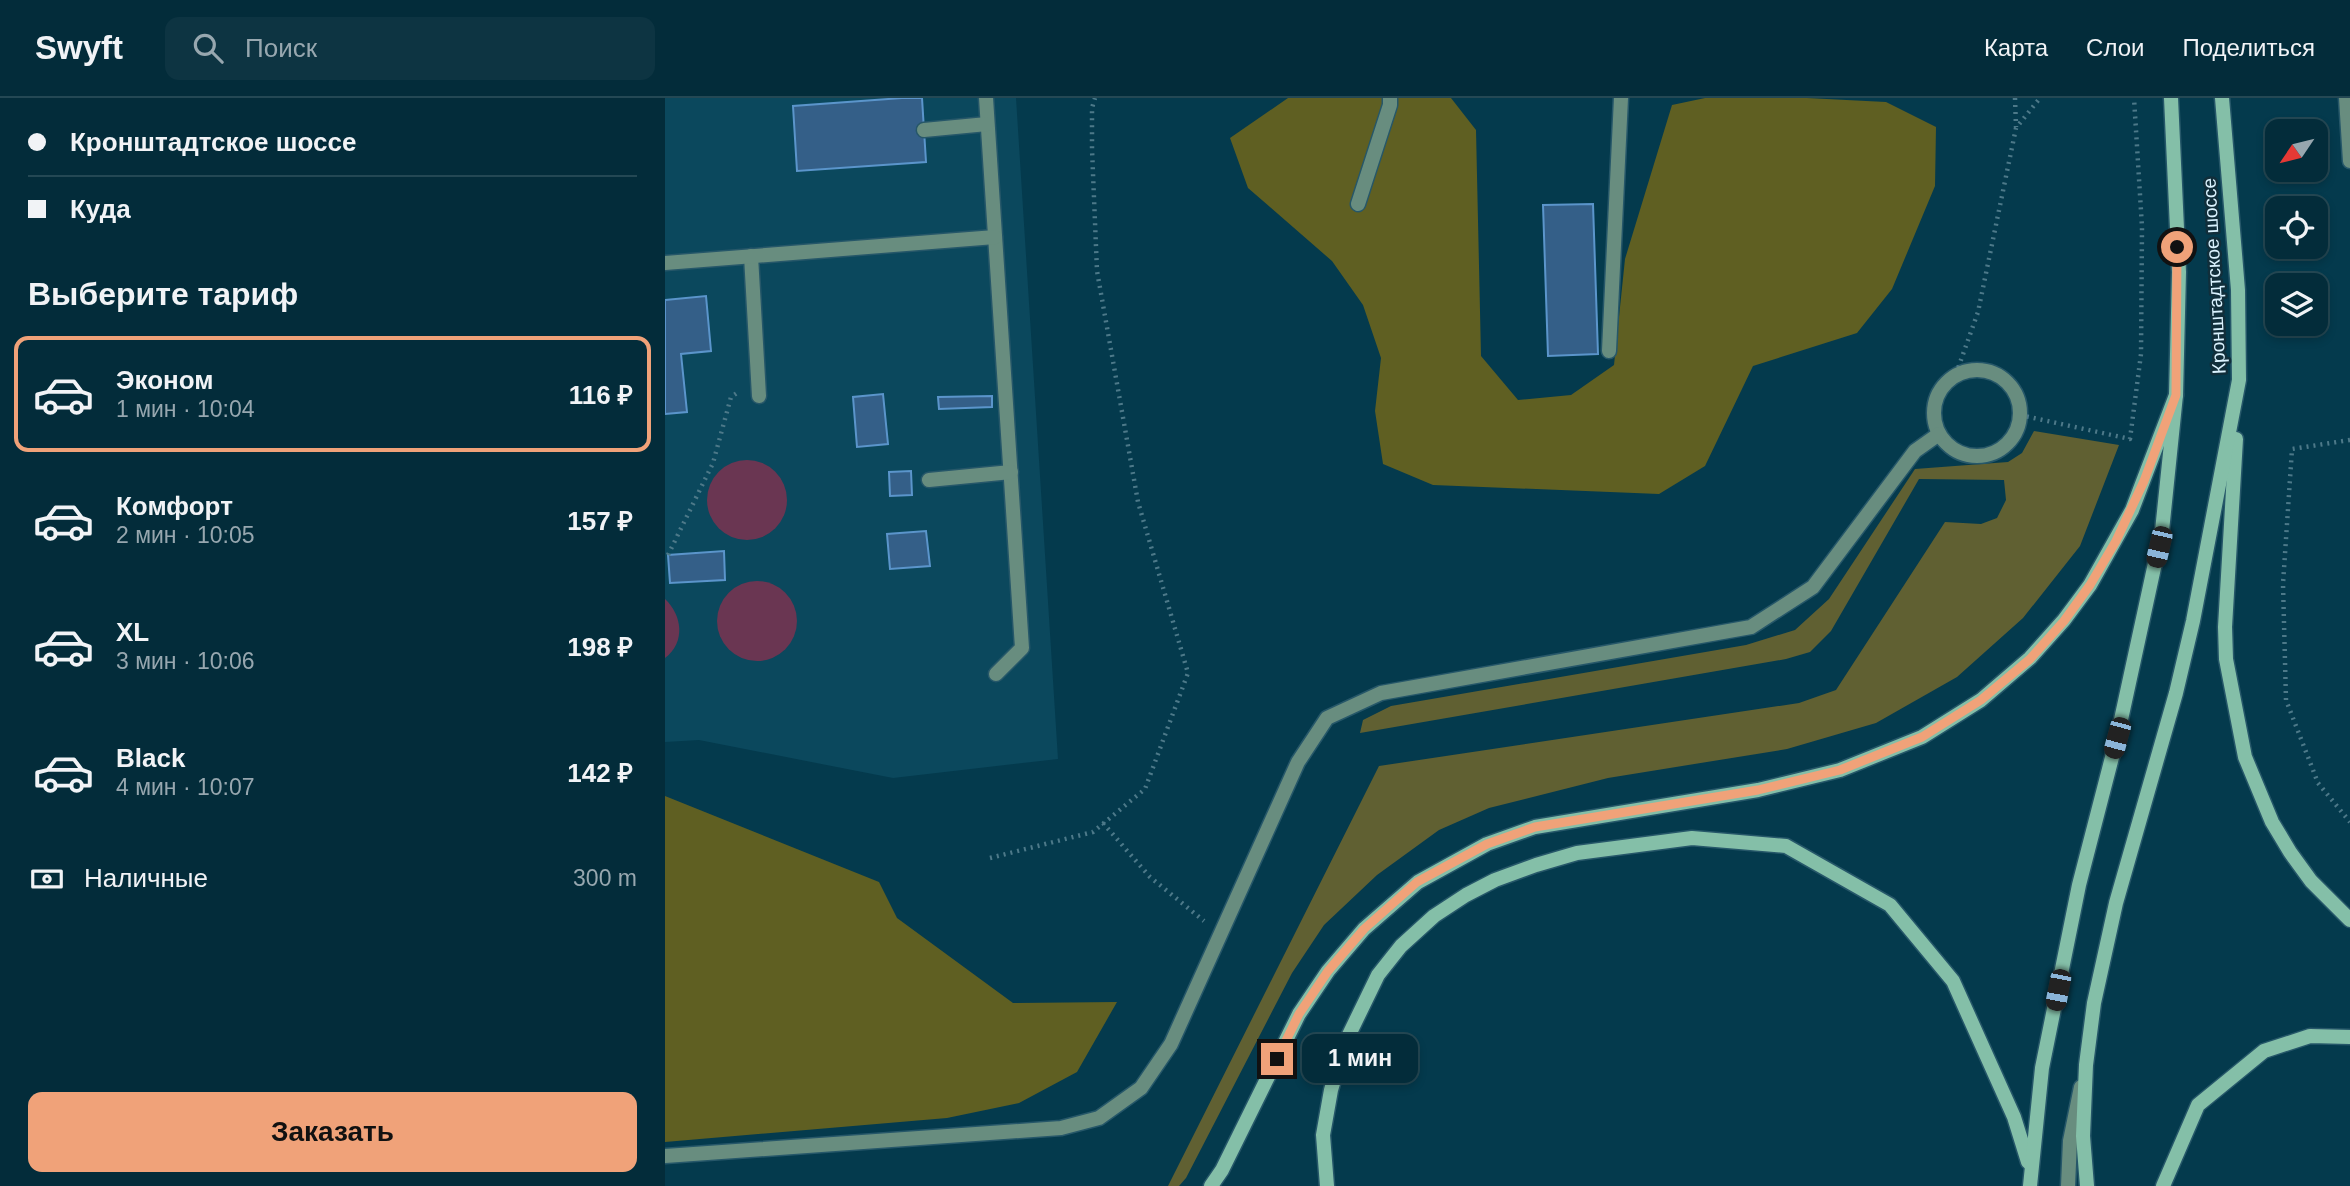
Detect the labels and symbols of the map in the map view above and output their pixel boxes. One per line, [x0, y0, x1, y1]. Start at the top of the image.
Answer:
north arrow [2265, 119, 2327, 182]
street label: Кронштадтское шоссе [2198, 177, 2230, 375]
route start [2161, 231, 2193, 263]
car [2145, 524, 2174, 570]
car [2102, 715, 2133, 761]
car [2044, 967, 2073, 1013]
callout: 1 мин [1301, 1034, 1417, 1084]
route end [1261, 1043, 1293, 1075]

